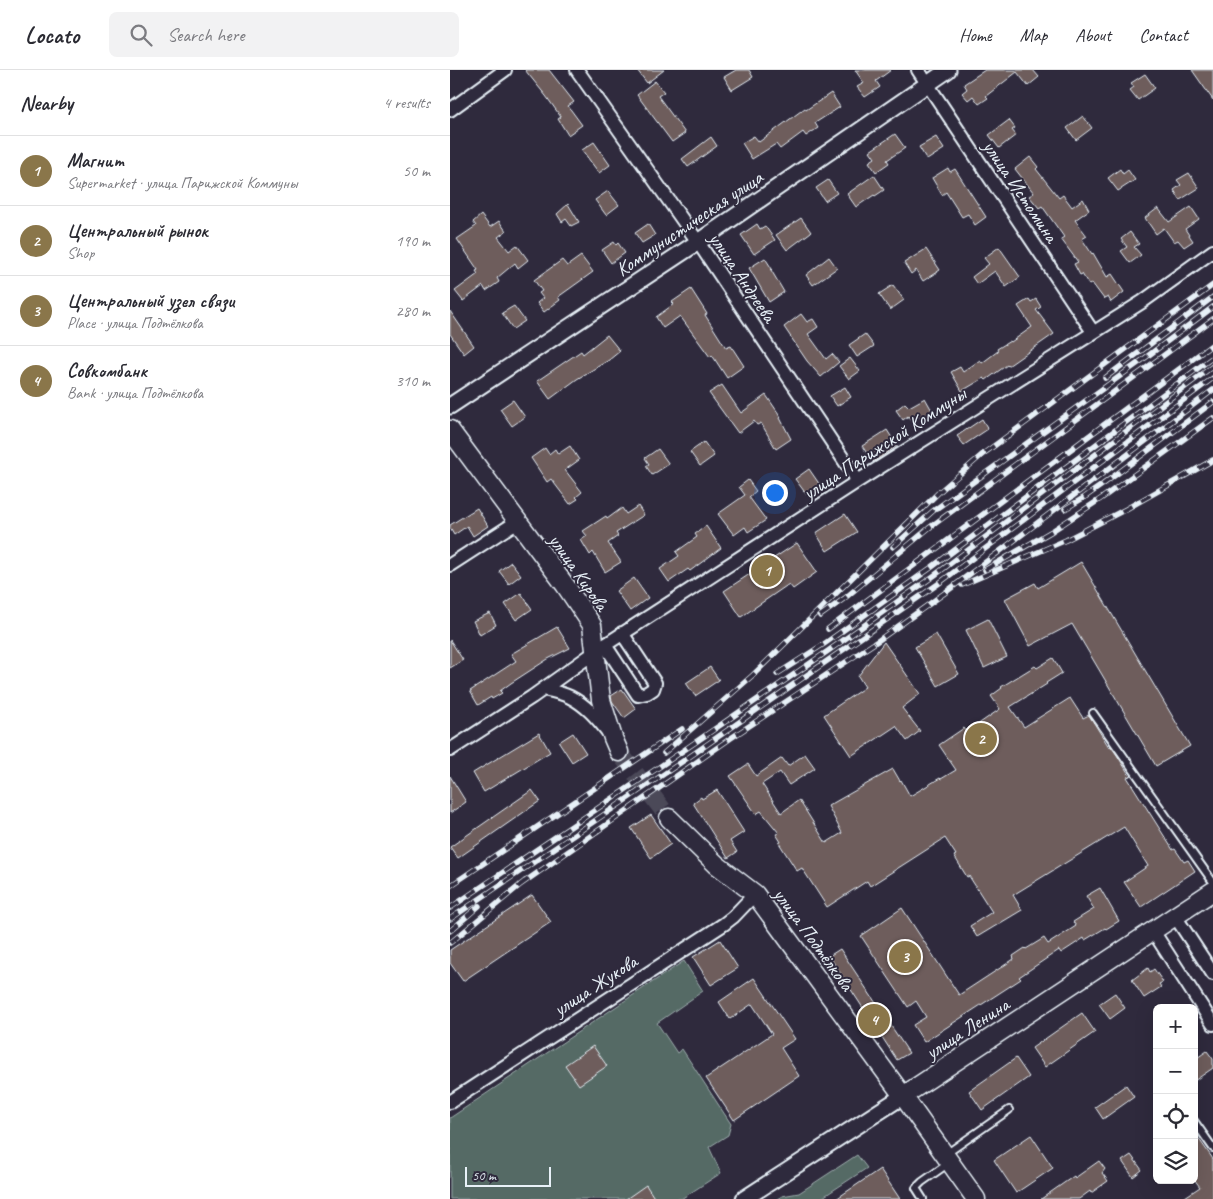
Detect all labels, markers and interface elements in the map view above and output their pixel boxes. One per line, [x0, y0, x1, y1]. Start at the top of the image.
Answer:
search box [109, 12, 459, 57]
text: Locato [25, 20, 79, 50]
icon: search [127, 21, 155, 49]
text: Search here [167, 23, 245, 47]
text: Home [959, 24, 992, 46]
text: Map [1020, 24, 1047, 46]
text: About [1075, 24, 1111, 46]
text: Contact [1139, 24, 1188, 46]
text: Nearby [20, 90, 73, 116]
text: 4 results [383, 93, 430, 113]
street label: улица Истомина [977, 135, 1065, 249]
text: Магнит [67, 149, 124, 173]
text: 1 [32, 161, 40, 181]
text: 50 m [403, 161, 430, 181]
street label: Коммунистическая улица [611, 164, 769, 282]
text: Supermarket · улица Парижской Коммуны [67, 173, 297, 193]
text: Центральный рынок [67, 219, 208, 243]
street label: улица Андреева [703, 227, 783, 329]
text: 2 [32, 231, 40, 251]
text: 190 m [396, 231, 430, 251]
text: Shop [67, 243, 94, 263]
text: Центральный узел связи [67, 289, 234, 313]
text: 3 [32, 301, 40, 321]
text: 280 m [396, 301, 430, 321]
text: Place · улица Подтёлкова [67, 313, 203, 333]
text: Совкомбанк [67, 359, 147, 383]
text: 4 [32, 371, 40, 391]
text: 310 m [396, 371, 430, 391]
street label: улица Парижской Коммуны [797, 381, 972, 506]
text: Bank · улица Подтёлкова [67, 383, 203, 403]
your location [762, 480, 788, 506]
street label: улица Кирова [542, 528, 615, 617]
pin: 1 [751, 552, 783, 590]
pin: 2 [965, 720, 997, 758]
street label: улица Подтёлкова [767, 882, 860, 997]
pin: 3 [889, 938, 921, 976]
street label: улица Жукова [548, 948, 644, 1022]
street label: улица Ленина [920, 991, 1015, 1065]
pin: 4 [858, 1001, 890, 1039]
map controls [1153, 1004, 1198, 1184]
button: + [1153, 1004, 1198, 1049]
button: − [1153, 1049, 1198, 1094]
button: locate [1153, 1094, 1198, 1139]
button: layers [1153, 1139, 1198, 1184]
scale bar [465, 1164, 551, 1187]
text: 50 m [472, 1167, 496, 1184]

